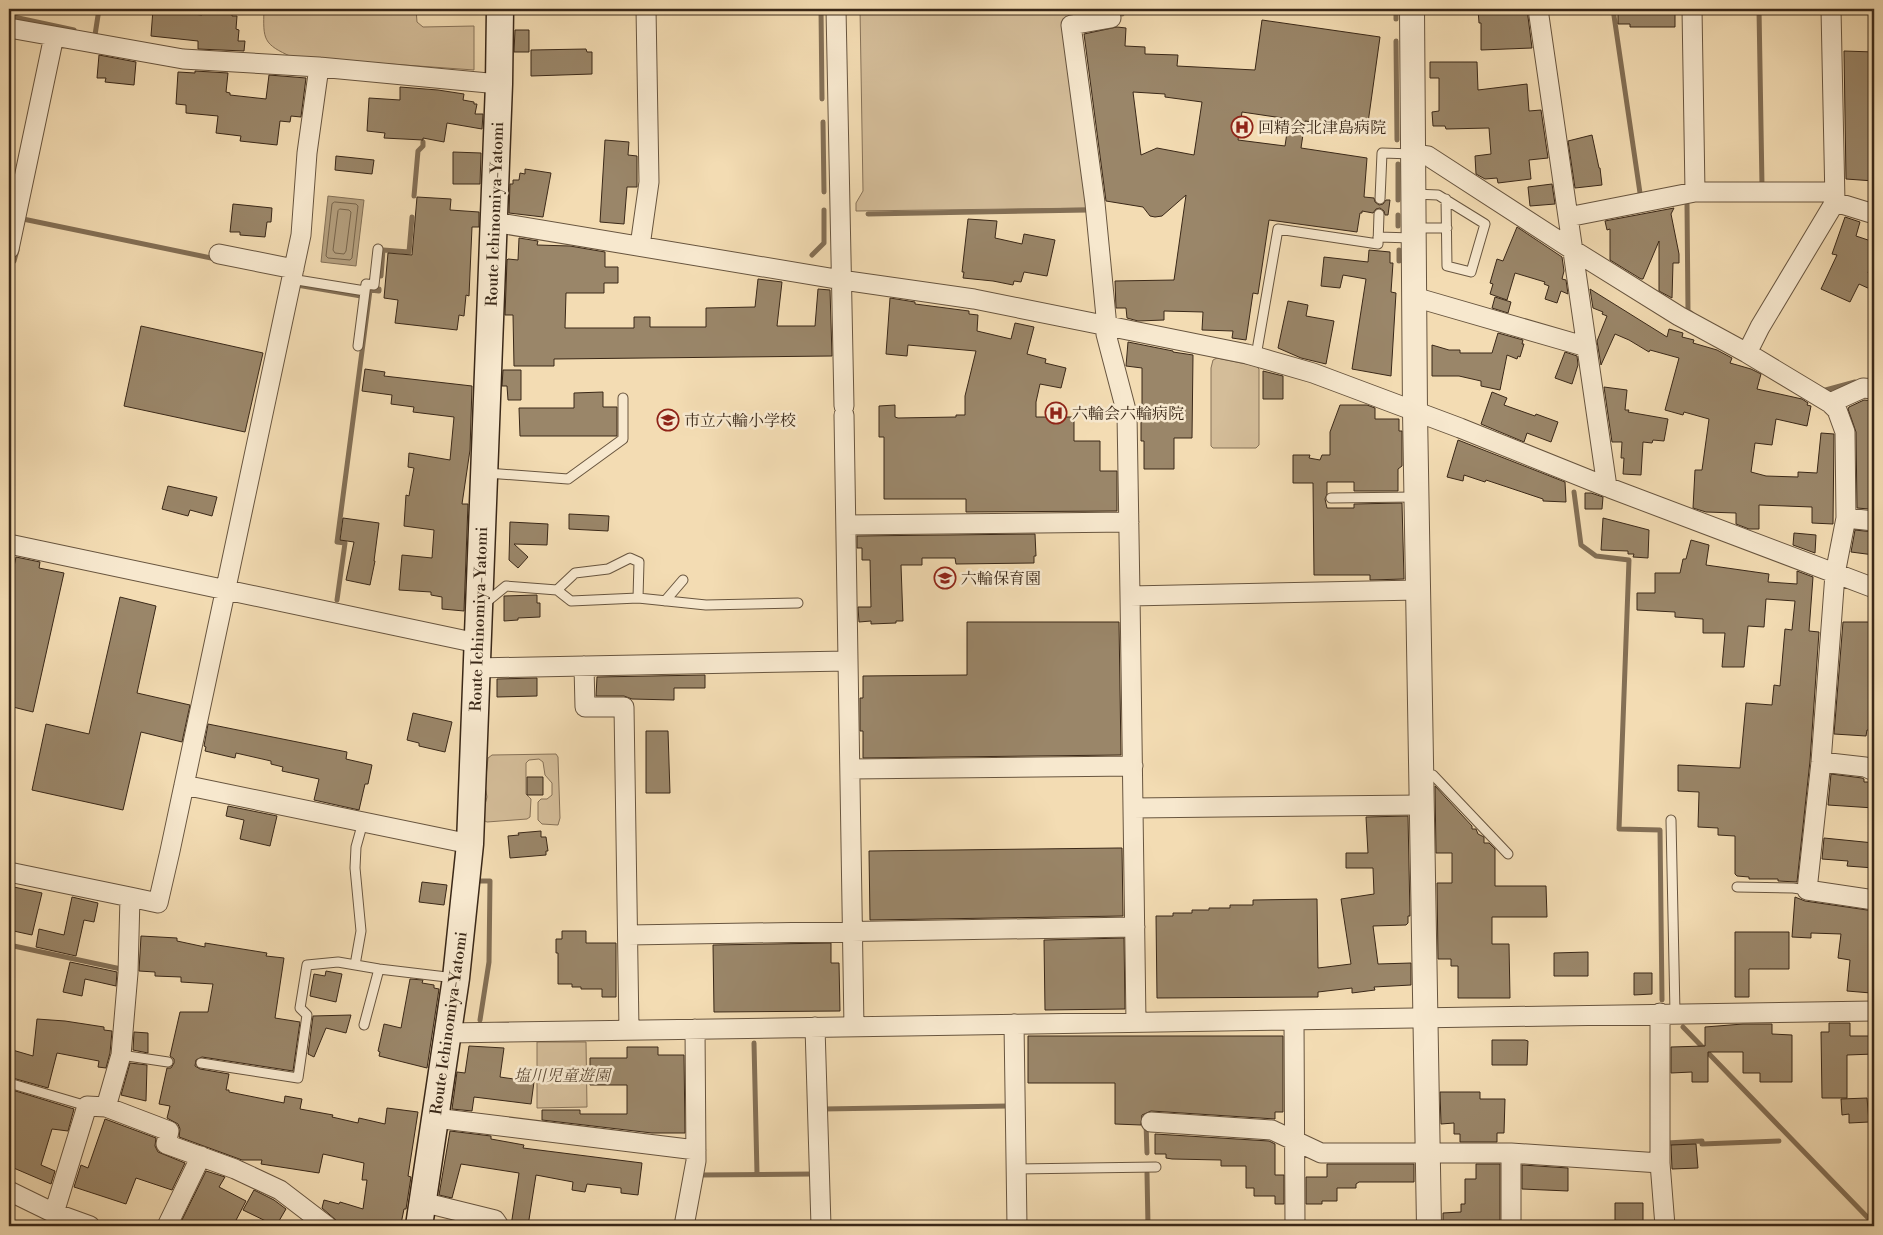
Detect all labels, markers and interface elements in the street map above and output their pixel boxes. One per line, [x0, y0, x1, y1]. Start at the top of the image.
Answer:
hospital icon: 回精会北津島病院 [1230, 115, 1254, 139]
place label: 回精会北津島病院 [1258, 118, 1386, 138]
street label: Route Ichinomiya-Yatomi [482, 121, 508, 307]
hospital icon: 六輪会六輪病院 [1044, 401, 1068, 425]
place label: 六輪会六輪病院 [1072, 404, 1184, 424]
school or university icon: 市立六輪小学校 [656, 408, 680, 432]
place label: 市立六輪小学校 [684, 411, 796, 431]
street label: Route Ichinomiya-Yatomi [466, 526, 492, 712]
school or university icon: 六輪保育園 [933, 566, 957, 590]
place label: 六輪保育園 [961, 569, 1041, 589]
street label: Route Ichinomiya-Yatomi [426, 930, 472, 1116]
park label: 塩川児童遊園 [514, 1066, 613, 1086]

